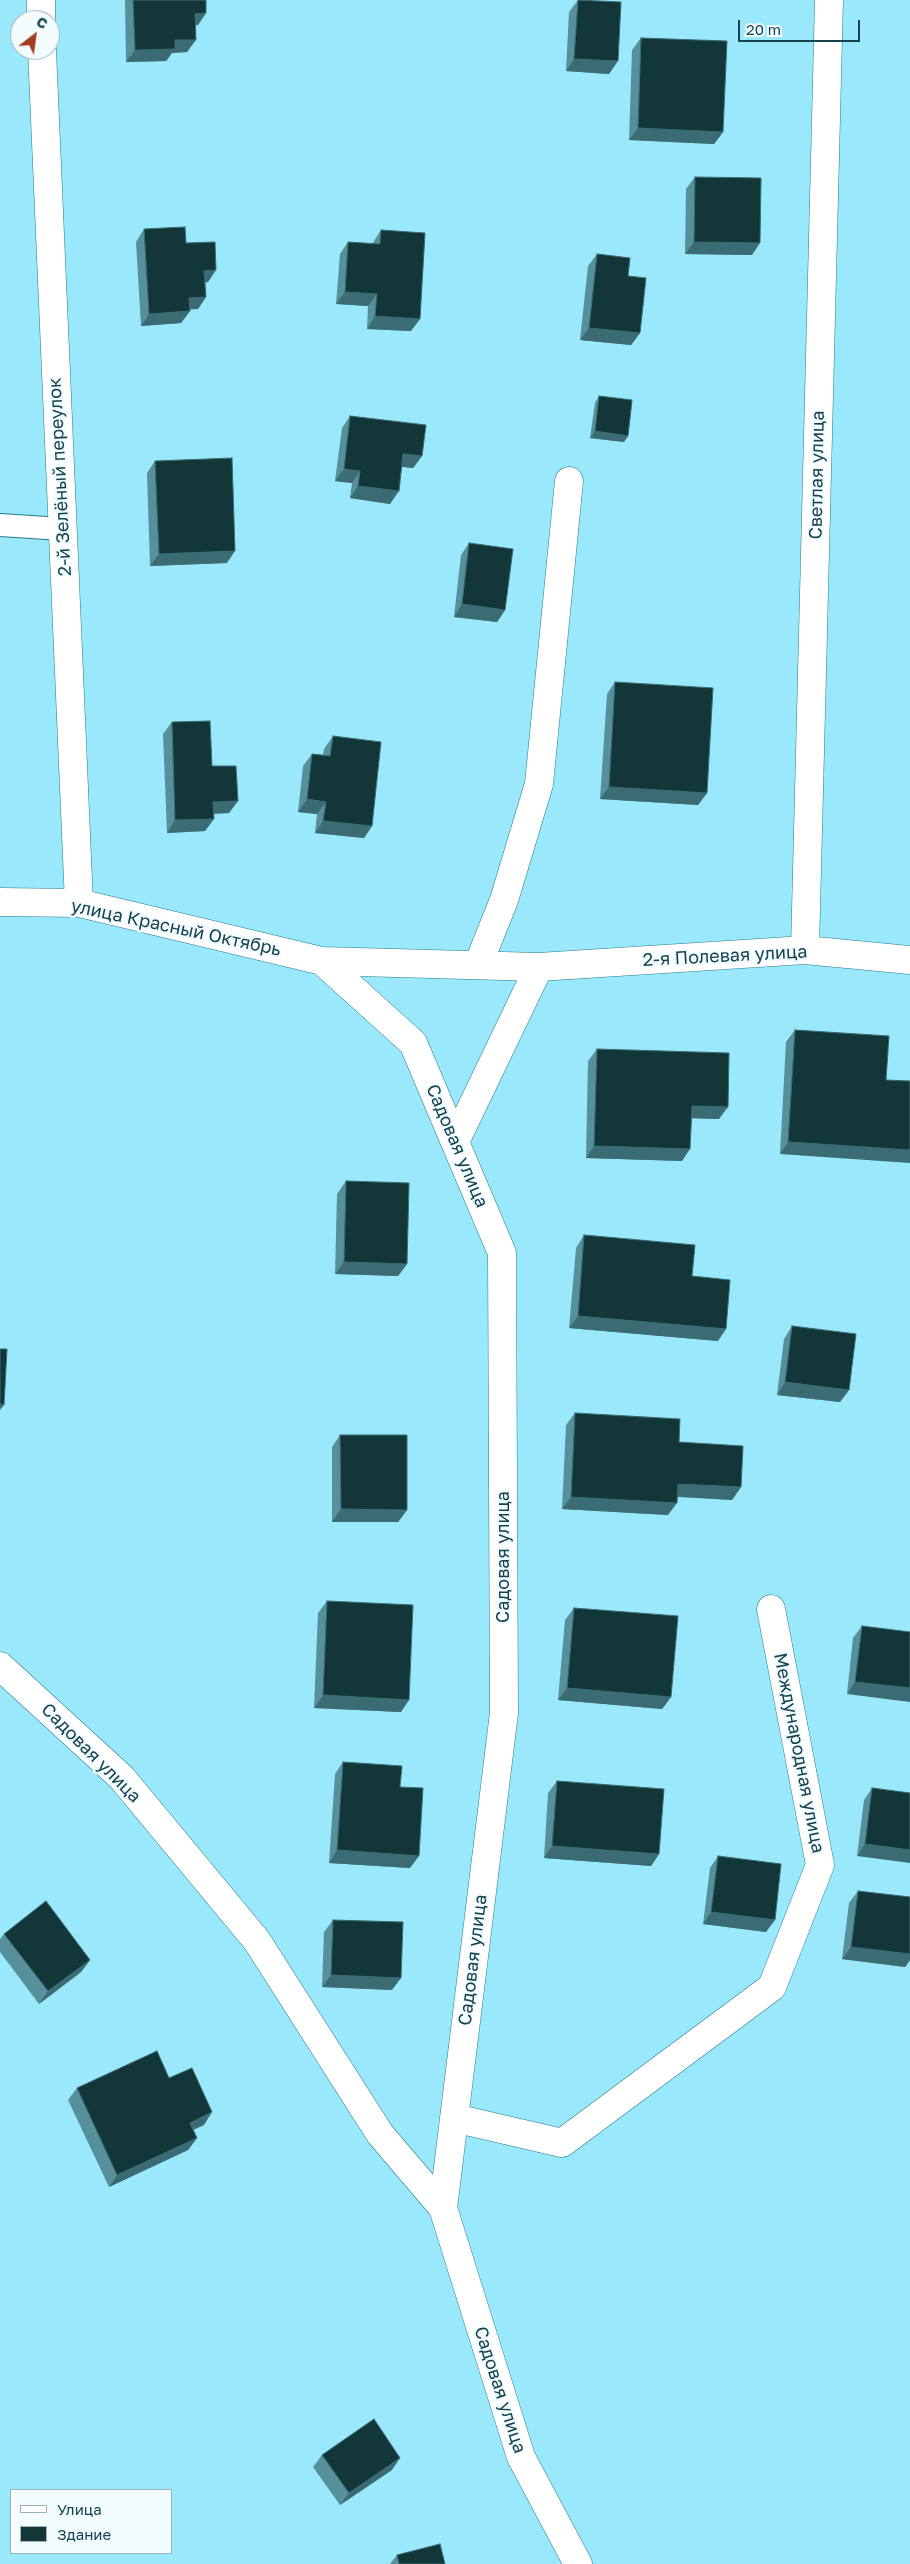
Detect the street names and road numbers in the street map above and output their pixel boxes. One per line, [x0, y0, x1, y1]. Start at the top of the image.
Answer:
street label: 2-й Зелёный переулок [44, 377, 76, 577]
street label: Светлая улица [805, 410, 829, 540]
street label: улица Красный Октябрь [69, 895, 283, 961]
street label: 2-я Полевая улица [642, 941, 808, 971]
street label: Садовая улица [421, 1081, 493, 1211]
street label: Садовая улица [492, 1491, 514, 1623]
street label: Международная улица [769, 1651, 829, 1855]
street label: Садовая улица [37, 1699, 145, 1807]
street label: Садовая улица [454, 1893, 492, 2027]
street label: Садовая улица [469, 2324, 531, 2456]

